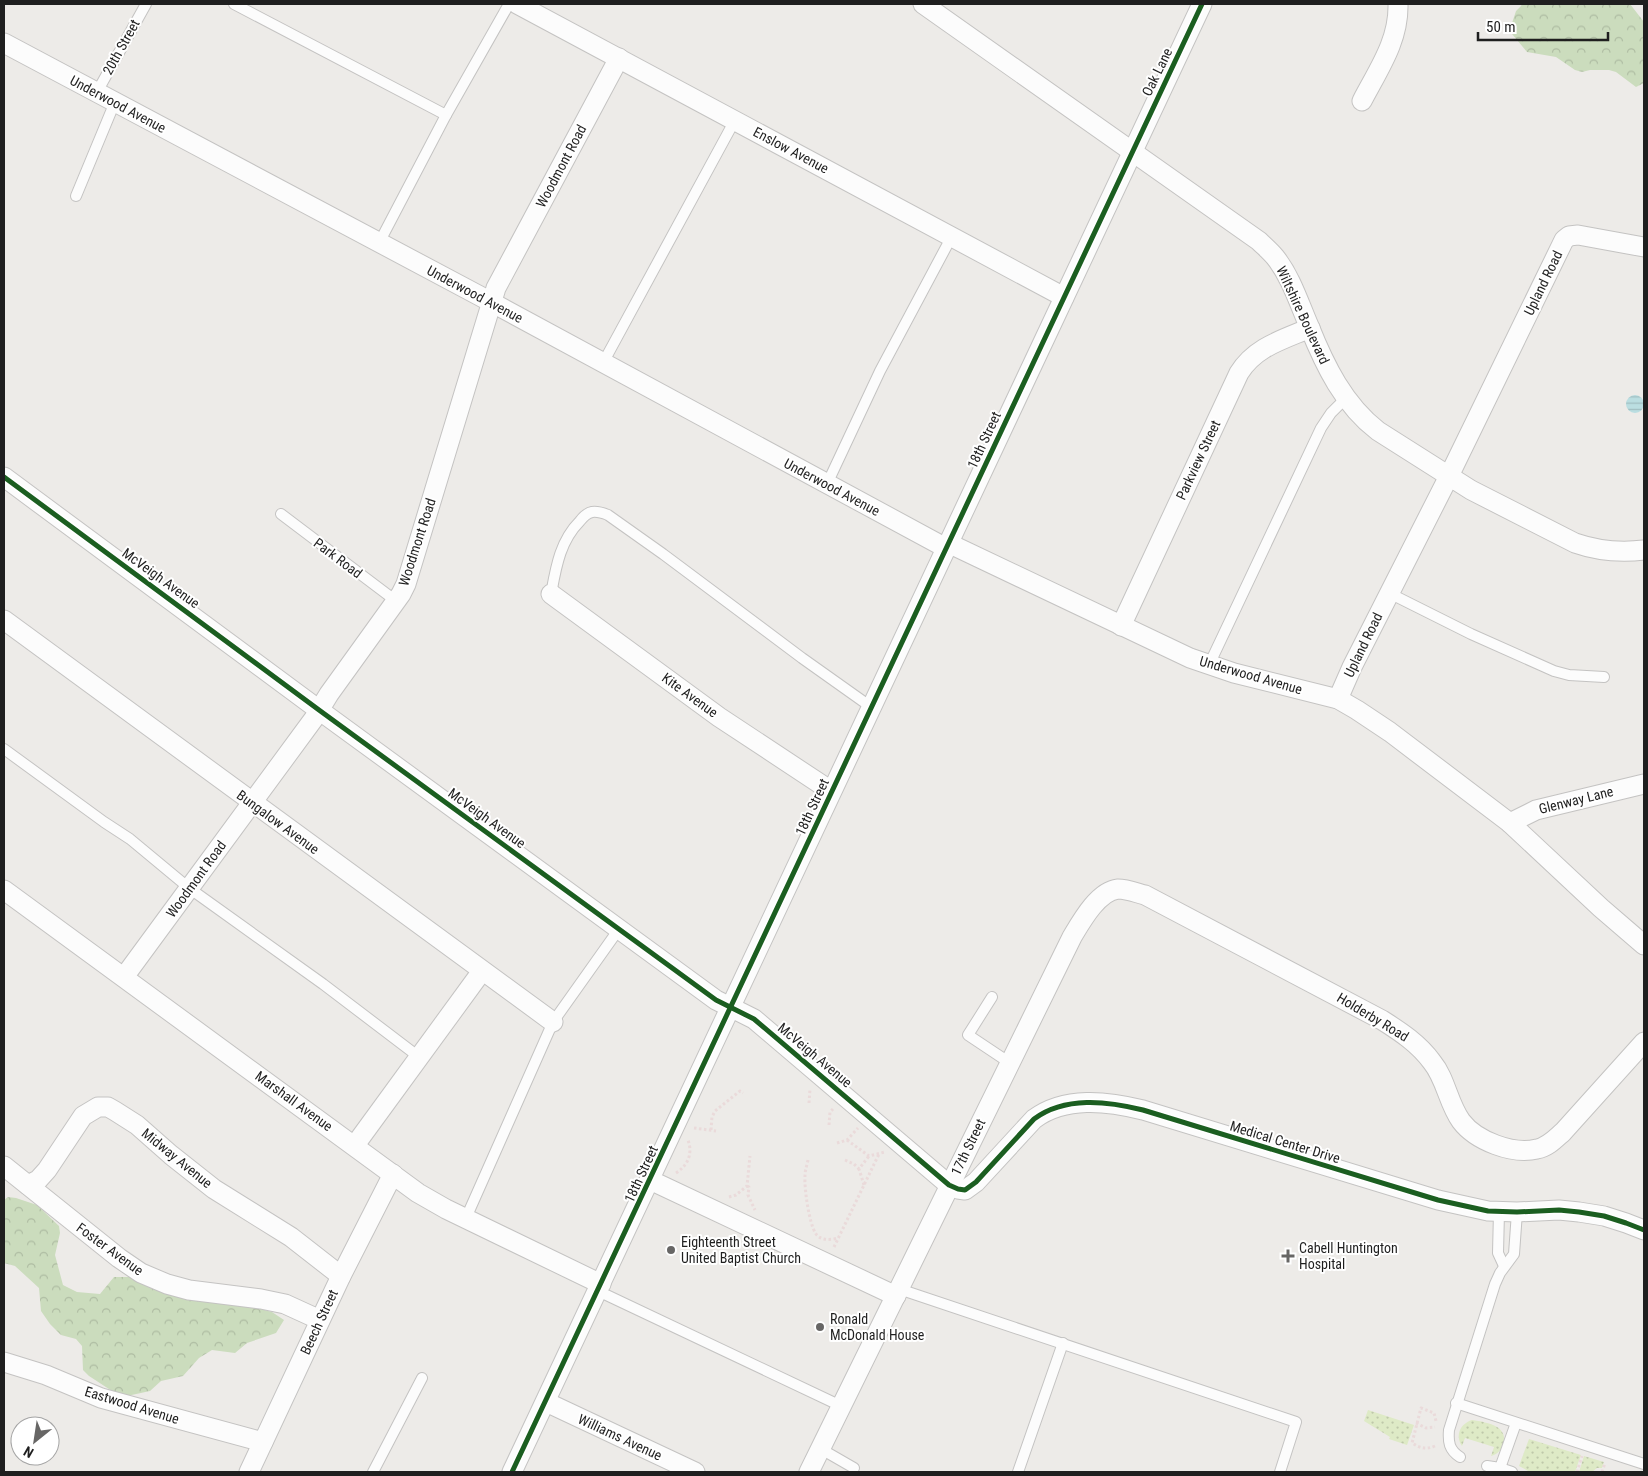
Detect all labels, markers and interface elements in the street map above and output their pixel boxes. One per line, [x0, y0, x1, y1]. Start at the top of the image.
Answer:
scale bar [1478, 10, 1608, 42]
street label: 20th Street [99, 17, 143, 77]
text: 50 m [1486, 18, 1516, 36]
street label: Oak Lane [1139, 45, 1176, 99]
street label: Underwood Avenue [67, 72, 169, 136]
street label: Woodmont Road [533, 122, 589, 210]
street label: Enslow Avenue [751, 123, 832, 177]
street label: Upland Road [1521, 248, 1565, 318]
street label: Underwood Avenue [424, 262, 526, 326]
street label: Wiltshire Boulevard [1273, 263, 1333, 367]
street label: 18th Street [964, 409, 1004, 471]
street label: Parkview Street [1173, 418, 1223, 502]
street label: Underwood Avenue [781, 455, 883, 519]
street label: Woodmont Road [395, 496, 439, 588]
street label: Park Road [311, 535, 365, 581]
street label: McVeigh Avenue [119, 545, 203, 612]
street label: Upland Road [1341, 610, 1385, 680]
street label: Underwood Avenue [1198, 653, 1305, 697]
street label: Kite Avenue [659, 669, 721, 721]
street label: 18th Street [792, 776, 832, 838]
street label: Glenway Lane [1537, 783, 1615, 817]
street label: McVeigh Avenue [445, 785, 529, 852]
street label: Bungalow Avenue [234, 787, 323, 857]
street label: Woodmont Road [163, 837, 229, 921]
street label: Holderby Road [1334, 989, 1412, 1045]
street label: McVeigh Avenue [775, 1019, 856, 1091]
street label: Marshall Avenue [252, 1068, 336, 1135]
street label: 17th Street [947, 1116, 989, 1178]
street label: Medical Center Drive [1228, 1118, 1342, 1166]
street label: Midway Avenue [139, 1125, 216, 1191]
street label: 18th Street [621, 1143, 661, 1205]
street label: Foster Avenue [74, 1219, 147, 1279]
place label: Eighteenth Street United Baptist Church [681, 1234, 801, 1266]
place label: Cabell Huntington Hospital [1299, 1240, 1398, 1272]
marker: Eighteenth Street United Baptist Church [665, 1244, 677, 1256]
marker: Cabell Huntington Hospital [1281, 1249, 1295, 1263]
street label: Beech Street [297, 1287, 341, 1357]
place label: Ronald McDonald House [830, 1311, 925, 1343]
marker: Ronald McDonald House [814, 1321, 826, 1333]
street label: Eastwood Avenue [83, 1383, 182, 1427]
street label: Williams Avenue [576, 1411, 665, 1464]
north arrow [10, 1416, 60, 1466]
text: N [21, 1443, 36, 1461]

